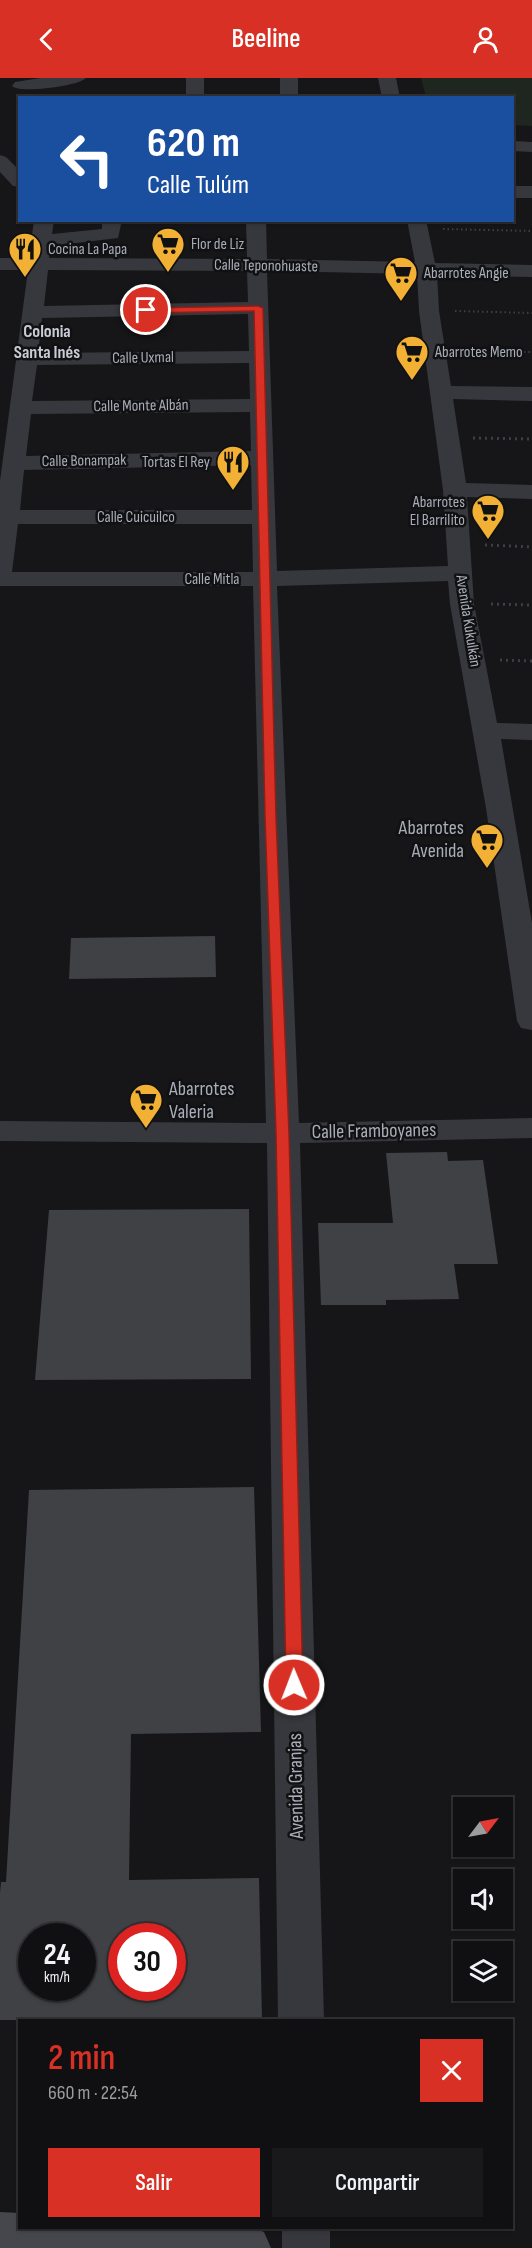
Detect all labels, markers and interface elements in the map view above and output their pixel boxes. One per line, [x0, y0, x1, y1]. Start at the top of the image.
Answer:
icon: back [30, 23, 63, 56]
text: Beeline [231, 23, 301, 55]
icon: person [469, 23, 502, 56]
text: 620 m [147, 118, 240, 169]
icon: left [48, 120, 126, 198]
text: Calle Tulúm [147, 169, 249, 201]
supermarket icon: Flor de Liz [150, 226, 186, 273]
restaurant icon: Cocina La Papa [7, 231, 43, 278]
place label: Flor de Liz [191, 235, 244, 254]
place label: Cocina La Papa [48, 240, 127, 259]
supermarket icon: Abarrotes Angie [383, 255, 419, 302]
street label: Calle Teponohuaste [214, 256, 318, 276]
place label: Abarrotes Angie [423, 264, 509, 283]
pin [120, 284, 171, 335]
icon: arrive [129, 293, 162, 326]
district label: Colonia Santa Inés [14, 321, 80, 363]
supermarket icon: Abarrotes Memo [394, 334, 430, 381]
place label: Abarrotes Memo [434, 343, 523, 362]
street label: Calle Uxmal [112, 348, 174, 368]
street label: Calle Monte Albán [93, 396, 189, 416]
restaurant icon: Tortas El Rey [215, 444, 251, 491]
street label: Calle Bonampak [42, 451, 126, 471]
place label: Tortas El Rey [142, 453, 210, 472]
place label: Abarrotes El Barrilito [410, 493, 465, 530]
supermarket icon: Abarrotes El Barrilito [470, 493, 506, 540]
street label: Calle Cuicuilco [97, 508, 175, 527]
street label: Calle Mitla [184, 570, 240, 589]
street label: Avenida Kukulkán [451, 573, 485, 668]
place label: Abarrotes Avenida [398, 816, 464, 863]
supermarket icon: Abarrotes Avenida [469, 822, 505, 869]
place label: Abarrotes Valeria [168, 1077, 234, 1124]
supermarket icon: Abarrotes Valeria [128, 1082, 164, 1129]
street label: Calle Framboyanes [312, 1118, 436, 1144]
position arrow [262, 1653, 326, 1717]
street label: Avenida Granjas [283, 1733, 309, 1840]
north arrow [453, 1797, 513, 1857]
map controls [453, 1797, 513, 2001]
button: sound [453, 1869, 513, 1929]
speed limit sign: 30 [108, 1923, 186, 2001]
text: 24 [44, 1937, 70, 1973]
button: layers [453, 1941, 513, 2001]
text: km/h [44, 1968, 70, 1987]
text: 2 min [48, 2037, 115, 2080]
button: close [420, 2039, 483, 2102]
text: 660 m · 22:54 [48, 2081, 138, 2105]
button: Salir [48, 2148, 260, 2217]
button: Compartir [272, 2148, 483, 2217]

